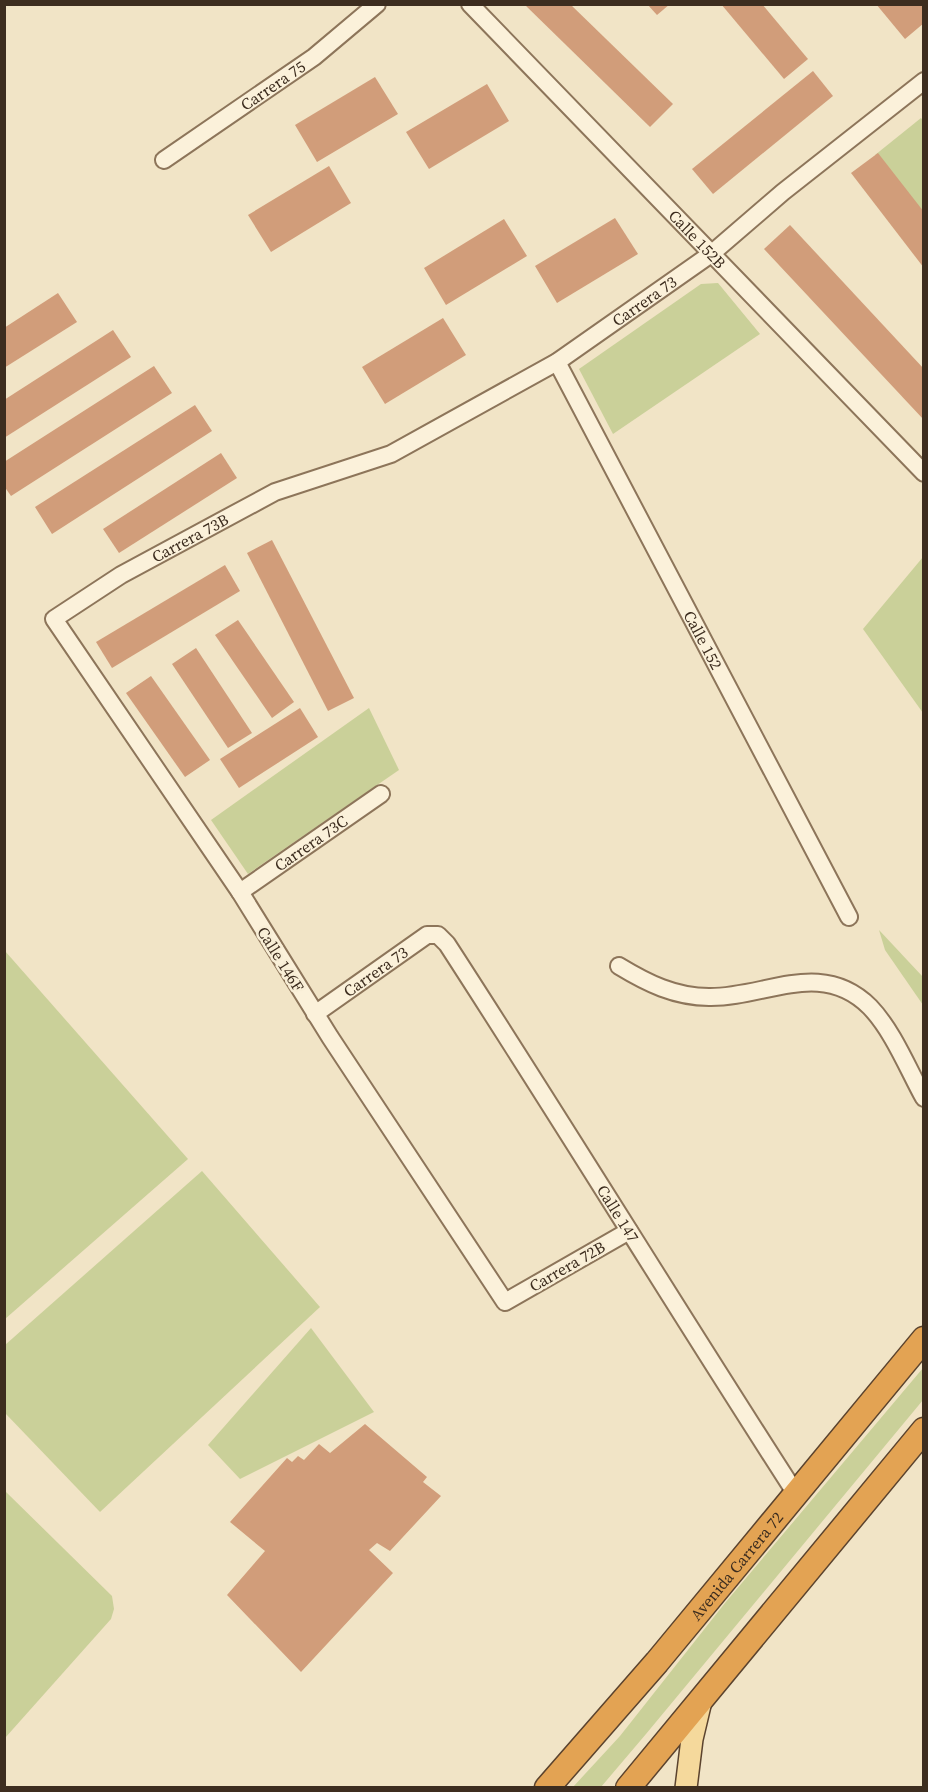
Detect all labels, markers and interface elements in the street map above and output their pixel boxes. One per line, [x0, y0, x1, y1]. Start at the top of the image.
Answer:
street label: Carrera 75 [236, 55, 310, 115]
street label: Calle 152B [664, 205, 731, 273]
street label: Carrera 73 [608, 270, 681, 331]
street label: Carrera 73B [148, 508, 232, 568]
street label: Calle 152 [679, 607, 728, 673]
street label: Carrera 73C [270, 810, 352, 876]
street label: Calle 146F [252, 922, 310, 996]
street label: Carrera 73 [339, 941, 412, 1002]
street label: Calle 147 [592, 1181, 644, 1246]
street label: Carrera 72B [525, 1235, 609, 1297]
street label: Avenida Carrera 72 [685, 1507, 788, 1625]

